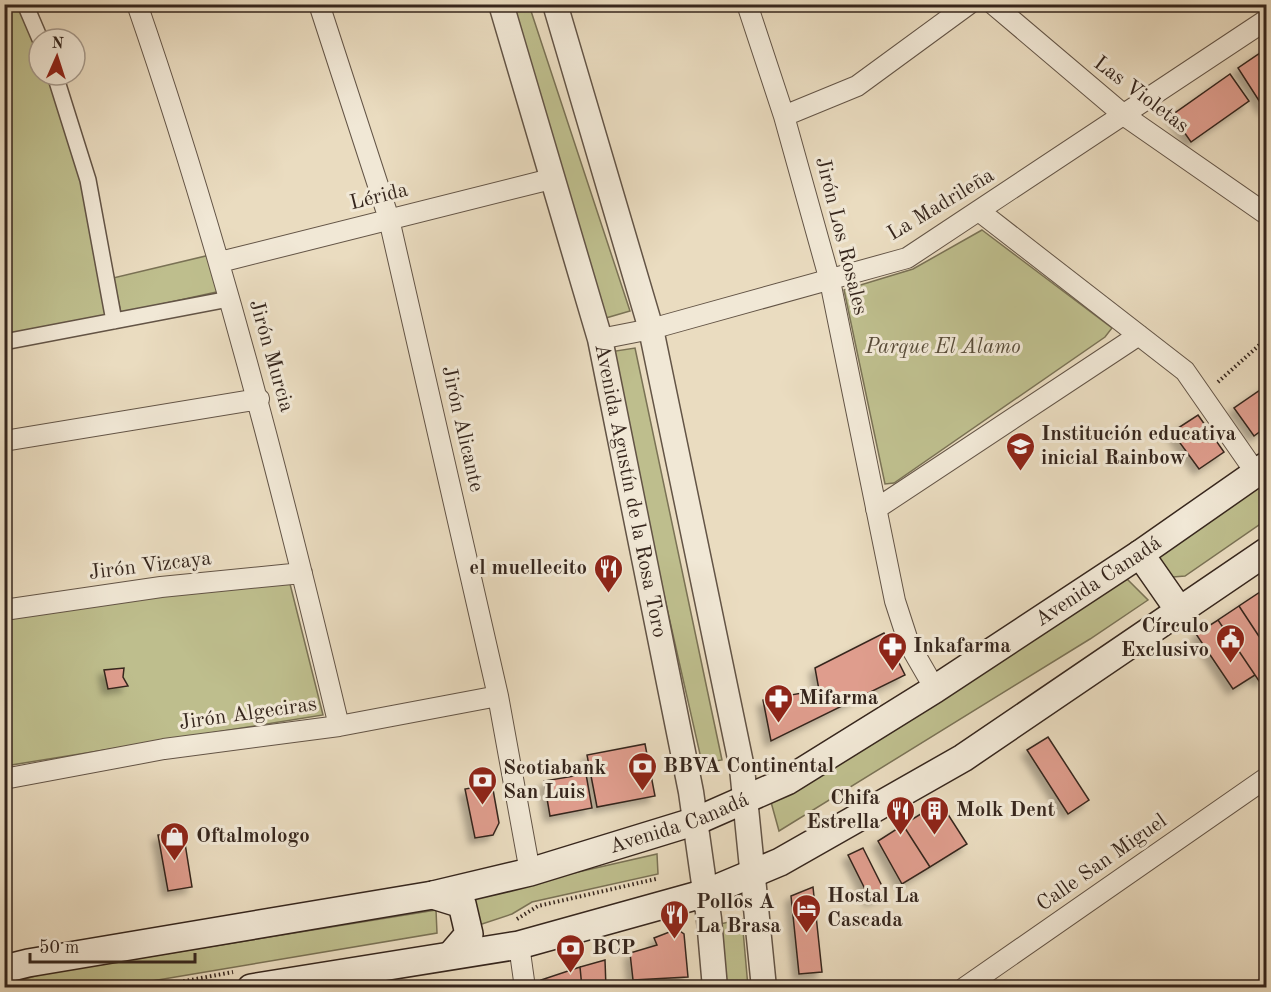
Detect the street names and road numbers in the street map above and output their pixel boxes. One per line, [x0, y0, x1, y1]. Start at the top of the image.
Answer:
street label: Las Violetas [1090, 53, 1192, 137]
street label: Jirón Los Rosales [811, 155, 871, 317]
street label: La Madrileña [884, 165, 998, 245]
street label: Lérida [348, 180, 410, 214]
street label: Jirón Murcia [245, 297, 297, 415]
street label: Avenida Agustín de la Rosa Toro [591, 342, 670, 639]
street label: Jirón Alicante [437, 364, 487, 494]
street label: Avenida Canadá [1031, 532, 1165, 630]
street label: Jirón Vizcaya [87, 548, 213, 584]
street label: Jirón Algeciras [178, 694, 318, 734]
street label: Avenida Canadá [607, 789, 752, 857]
street label: Calle San Miguel [1033, 810, 1171, 916]

